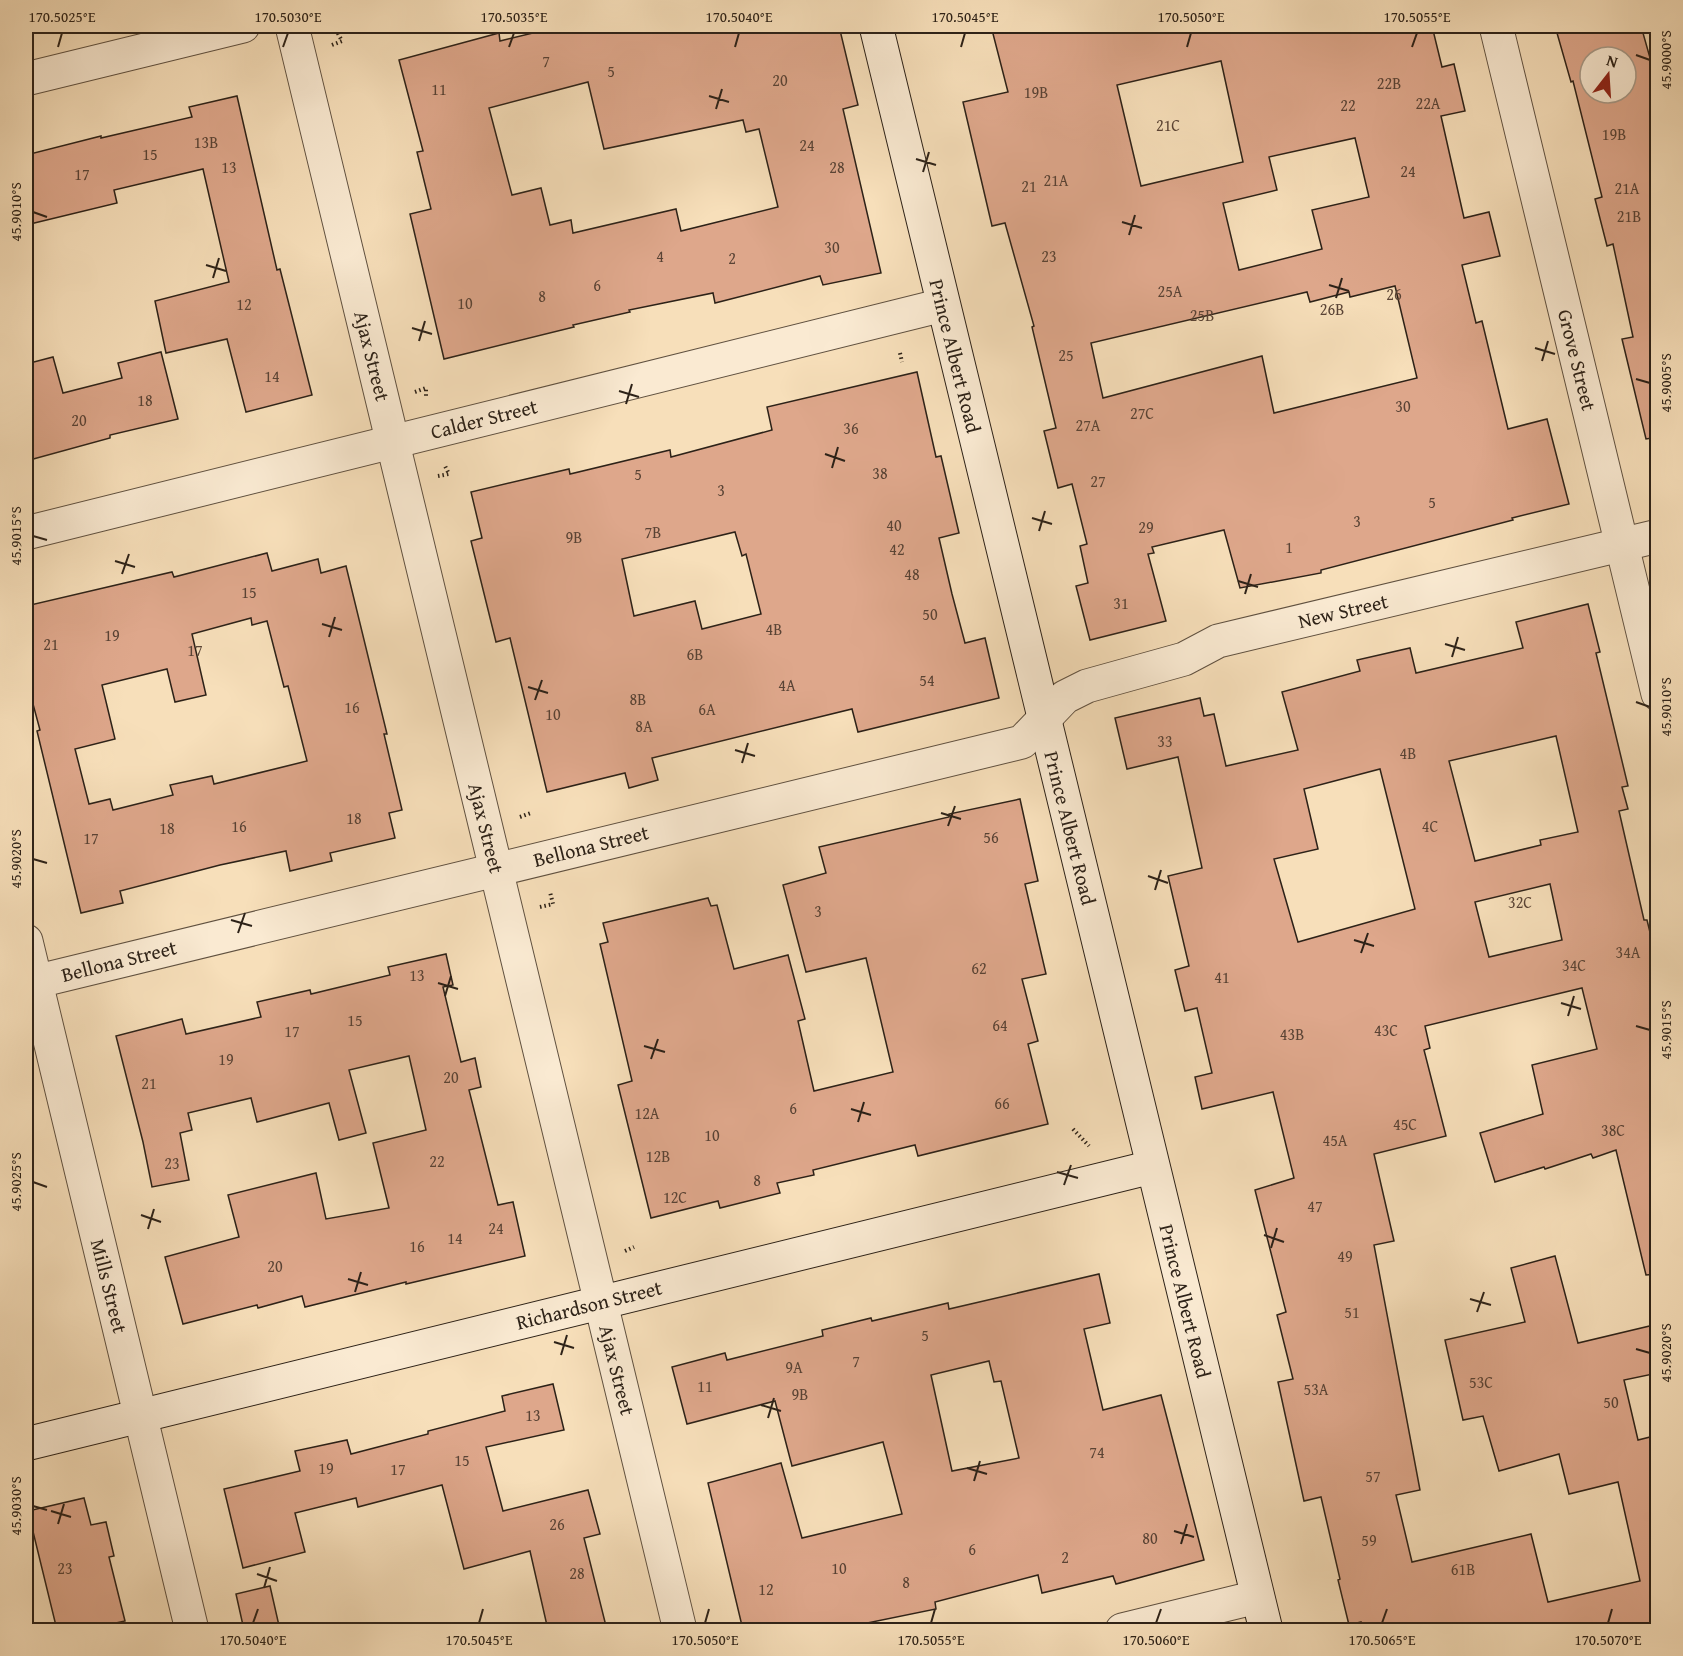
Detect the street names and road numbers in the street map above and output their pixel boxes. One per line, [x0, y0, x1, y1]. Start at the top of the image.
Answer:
street label: Prince Albert Road [922, 276, 989, 436]
street label: Grove Street [1551, 306, 1604, 414]
street label: Ajax Street [347, 308, 398, 404]
street label: Calder Street [427, 391, 540, 446]
street label: New Street [1295, 586, 1391, 635]
street label: Prince Albert Road [1037, 748, 1104, 908]
street label: Ajax Street [461, 780, 512, 876]
street label: Bellona Street [530, 817, 652, 874]
street label: Bellona Street [58, 932, 180, 989]
street label: Prince Albert Road [1152, 1221, 1219, 1381]
street label: Mills Street [84, 1236, 135, 1336]
street label: Richardson Street [513, 1272, 665, 1337]
street label: Ajax Street [592, 1322, 643, 1418]

